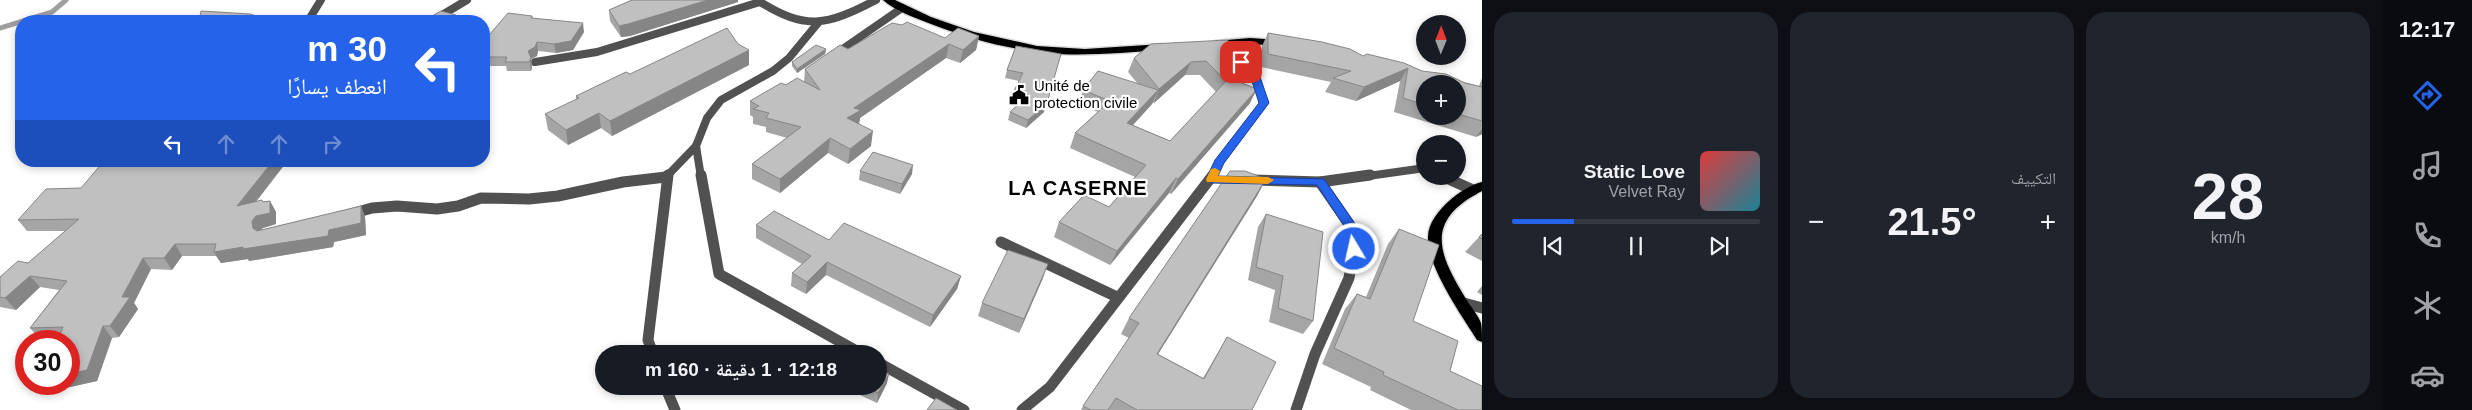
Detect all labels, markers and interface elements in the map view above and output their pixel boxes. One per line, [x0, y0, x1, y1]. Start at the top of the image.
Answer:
north arrow [1416, 15, 1466, 65]
map controls [1416, 15, 1466, 185]
text: 12:17 [2399, 17, 2455, 42]
text: 30 m [307, 29, 387, 68]
icon: left [405, 35, 470, 100]
pin [1220, 41, 1262, 83]
icon: arrive [1227, 48, 1255, 76]
text: انعطف يسارًا [287, 74, 387, 99]
button: + [1416, 75, 1466, 125]
place label: Unité de protection civile [1034, 77, 1137, 111]
icon: directions [2410, 78, 2445, 113]
public building icon: Unité de protection civile [1008, 84, 1030, 106]
icon: left [159, 130, 187, 158]
icon: ahead [212, 130, 240, 158]
icon: ahead [265, 130, 293, 158]
icon: right [318, 130, 346, 158]
button: − [1416, 135, 1466, 185]
icon: music [2410, 148, 2445, 183]
text: 28 [2192, 160, 2264, 233]
text: Static Love [1584, 161, 1685, 182]
text: التكييف [2011, 170, 2056, 187]
district label: LA CASERNE [1008, 177, 1148, 199]
text: Velvet Ray [1609, 183, 1685, 200]
text: 21.5° [1887, 201, 1977, 243]
text: − [1808, 206, 1824, 237]
text: + [2040, 206, 2056, 237]
icon: phone [2410, 218, 2445, 253]
position arrow [1327, 222, 1379, 274]
text: km/h [2211, 229, 2245, 246]
icon: previous [1539, 232, 1567, 260]
icon: pause [1622, 232, 1650, 260]
icon: next [1705, 232, 1733, 260]
icon: climate [2410, 288, 2445, 323]
speed limit sign: 30 [15, 330, 80, 395]
icon: car [2410, 358, 2445, 393]
text: 12:18 · 1 دقيقة · 160 m [645, 359, 837, 380]

